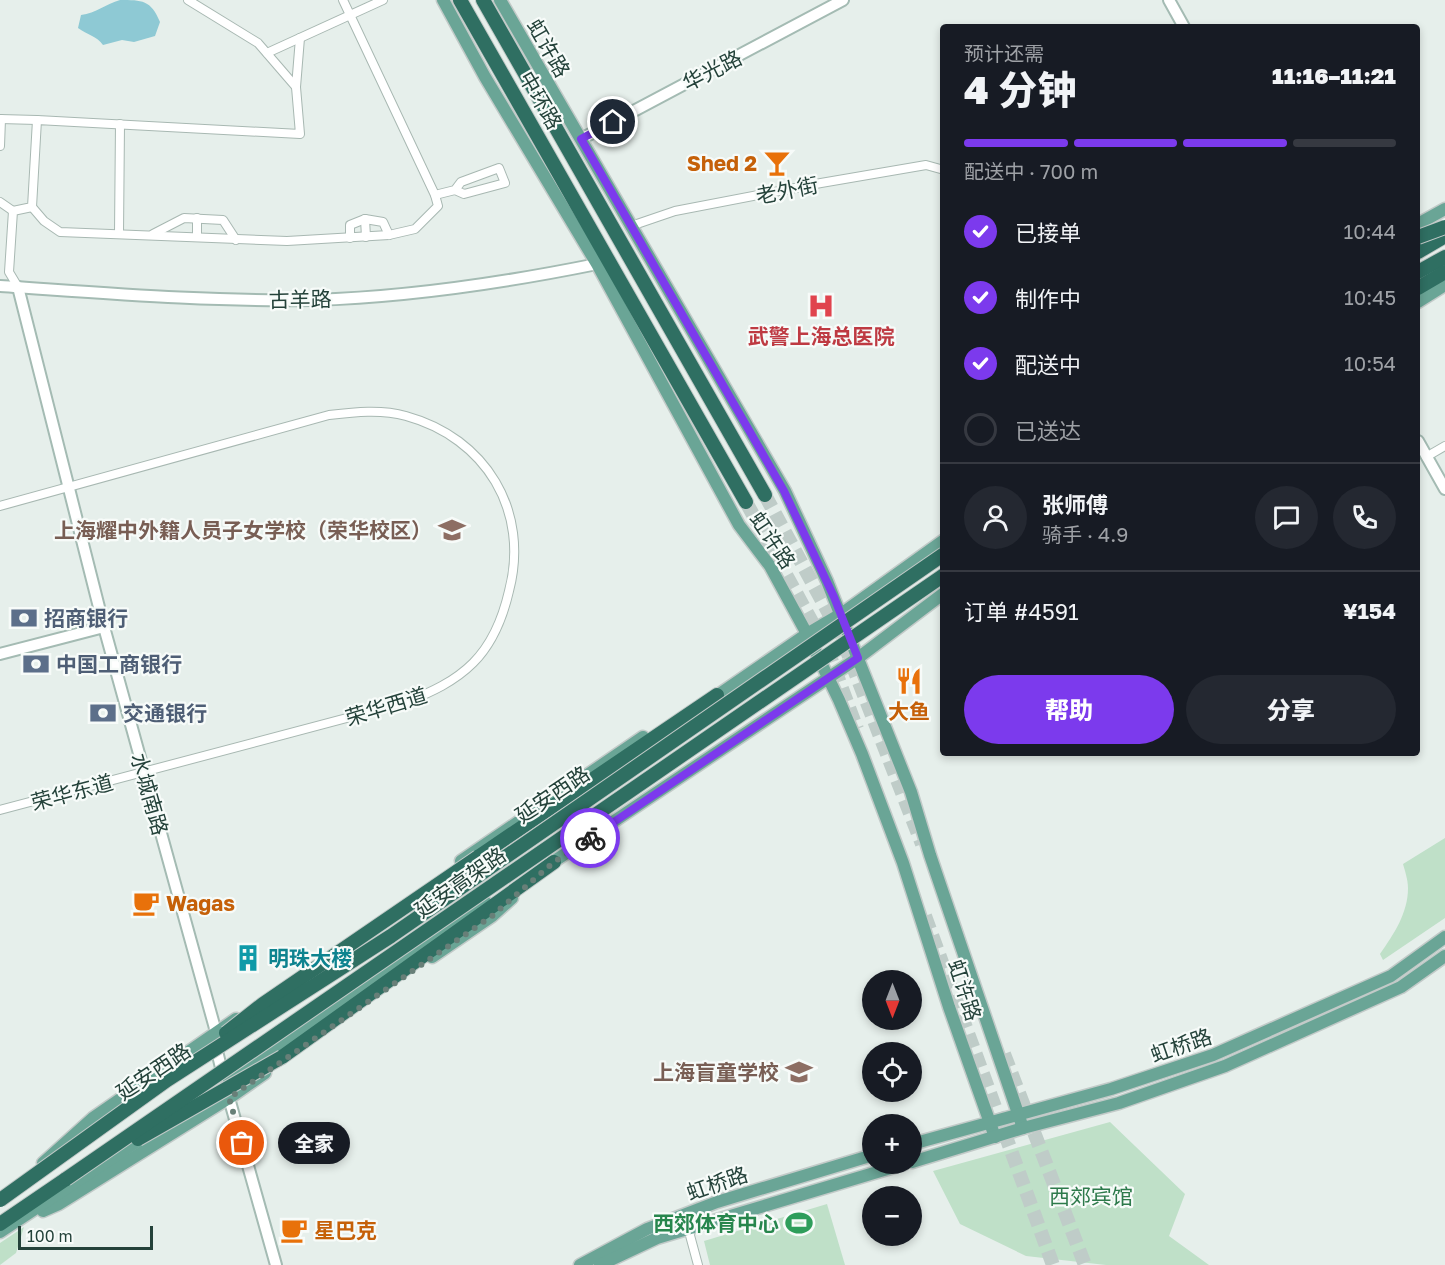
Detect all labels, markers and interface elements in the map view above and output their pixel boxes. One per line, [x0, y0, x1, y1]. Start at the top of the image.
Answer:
street label: 虹许路 [522, 14, 576, 82]
text: 预计还需 [964, 41, 1044, 65]
street label: 华光路 [678, 44, 746, 96]
text: 11:16–11:21 [1272, 62, 1396, 89]
street label: 中环路 [514, 66, 568, 134]
text: 4 分钟 [964, 66, 1077, 113]
pin [587, 96, 638, 147]
icon: home [596, 105, 629, 138]
bar icon: Shed 2 [762, 148, 792, 178]
place label: Shed 2 [687, 150, 757, 176]
text: 配送中 · 700 m [964, 159, 1098, 183]
street label: 老外街 [754, 171, 820, 209]
icon: check [964, 215, 997, 248]
text: 已接单 [1015, 219, 1081, 246]
text: 10:44 [1344, 219, 1396, 243]
icon: check [964, 281, 997, 314]
street label: 古羊路 [268, 285, 332, 313]
text: 制作中 [1015, 285, 1081, 312]
text: 10:45 [1344, 285, 1396, 309]
hospital icon: 武警上海总医院 [806, 291, 836, 321]
place label: 武警上海总医院 [748, 323, 895, 349]
icon: check [964, 347, 997, 380]
text: 配送中 [1015, 351, 1081, 378]
text: 10:54 [1344, 351, 1396, 375]
text: 已送达 [1015, 417, 1081, 444]
button: person [964, 486, 1027, 549]
button: chat [1255, 486, 1318, 549]
button: phone [1333, 486, 1396, 549]
text: 张师傅 [1042, 491, 1108, 518]
street label: 虹许路 [745, 507, 801, 573]
school or university icon: 上海耀中外籍人员子女学校（荣华校区） [437, 515, 467, 545]
place label: 上海耀中外籍人员子女学校（荣华校区） [54, 517, 432, 543]
text: 骑手 · 4.9 [1042, 522, 1128, 546]
text: ¥154 [1343, 597, 1396, 624]
text: 订单 #4591 [964, 598, 1079, 625]
bank icon: 招商银行 [9, 603, 39, 633]
place label: 招商银行 [44, 605, 128, 631]
bank icon: 中国工商银行 [21, 649, 51, 679]
place label: 中国工商银行 [56, 651, 182, 677]
restaurant icon: 大鱼 [894, 666, 924, 696]
button: 帮助 [964, 675, 1174, 744]
button: 分享 [1186, 675, 1396, 744]
street label: 荣华西道 [342, 681, 430, 731]
bank icon: 交通银行 [88, 698, 118, 728]
place label: 大鱼 [888, 698, 930, 724]
place label: 交通银行 [123, 700, 207, 726]
street label: 水城南路 [126, 750, 174, 838]
street label: 延安西路 [510, 760, 594, 828]
street label: 荣华东道 [28, 769, 116, 815]
courier [560, 808, 620, 868]
icon: bike [574, 822, 607, 855]
street label: 延安高架路 [410, 841, 510, 923]
cafe icon: Wagas [131, 888, 161, 918]
place label: Wagas [166, 890, 235, 916]
building icon: 明珠大楼 [233, 943, 263, 973]
place label: 明珠大楼 [268, 945, 352, 971]
street label: 虹许路 [943, 956, 987, 1024]
north arrow [862, 970, 922, 1030]
map controls [862, 970, 922, 1246]
street label: 虹桥路 [1147, 1022, 1215, 1068]
street label: 延安西路 [111, 1037, 195, 1105]
button: locate [862, 1042, 922, 1102]
school or university icon: 上海盲童学校 [784, 1057, 814, 1087]
place label: 上海盲童学校 [653, 1059, 779, 1085]
button: + [862, 1114, 922, 1174]
pin [216, 1117, 267, 1168]
callout: 全家 [278, 1122, 350, 1164]
icon: bag [225, 1126, 258, 1159]
text: 全家 [294, 1131, 334, 1155]
street label: 虹桥路 [683, 1160, 751, 1206]
park label: 西郊宾馆 [1049, 1183, 1133, 1209]
button: − [862, 1186, 922, 1246]
sports icon: 西郊体育中心 [784, 1208, 814, 1238]
place label: 西郊体育中心 [653, 1210, 779, 1236]
cafe icon: 星巴克 [279, 1215, 309, 1245]
place label: 星巴克 [314, 1217, 377, 1243]
scale bar [18, 1223, 153, 1250]
text: 100 m [27, 1226, 73, 1246]

